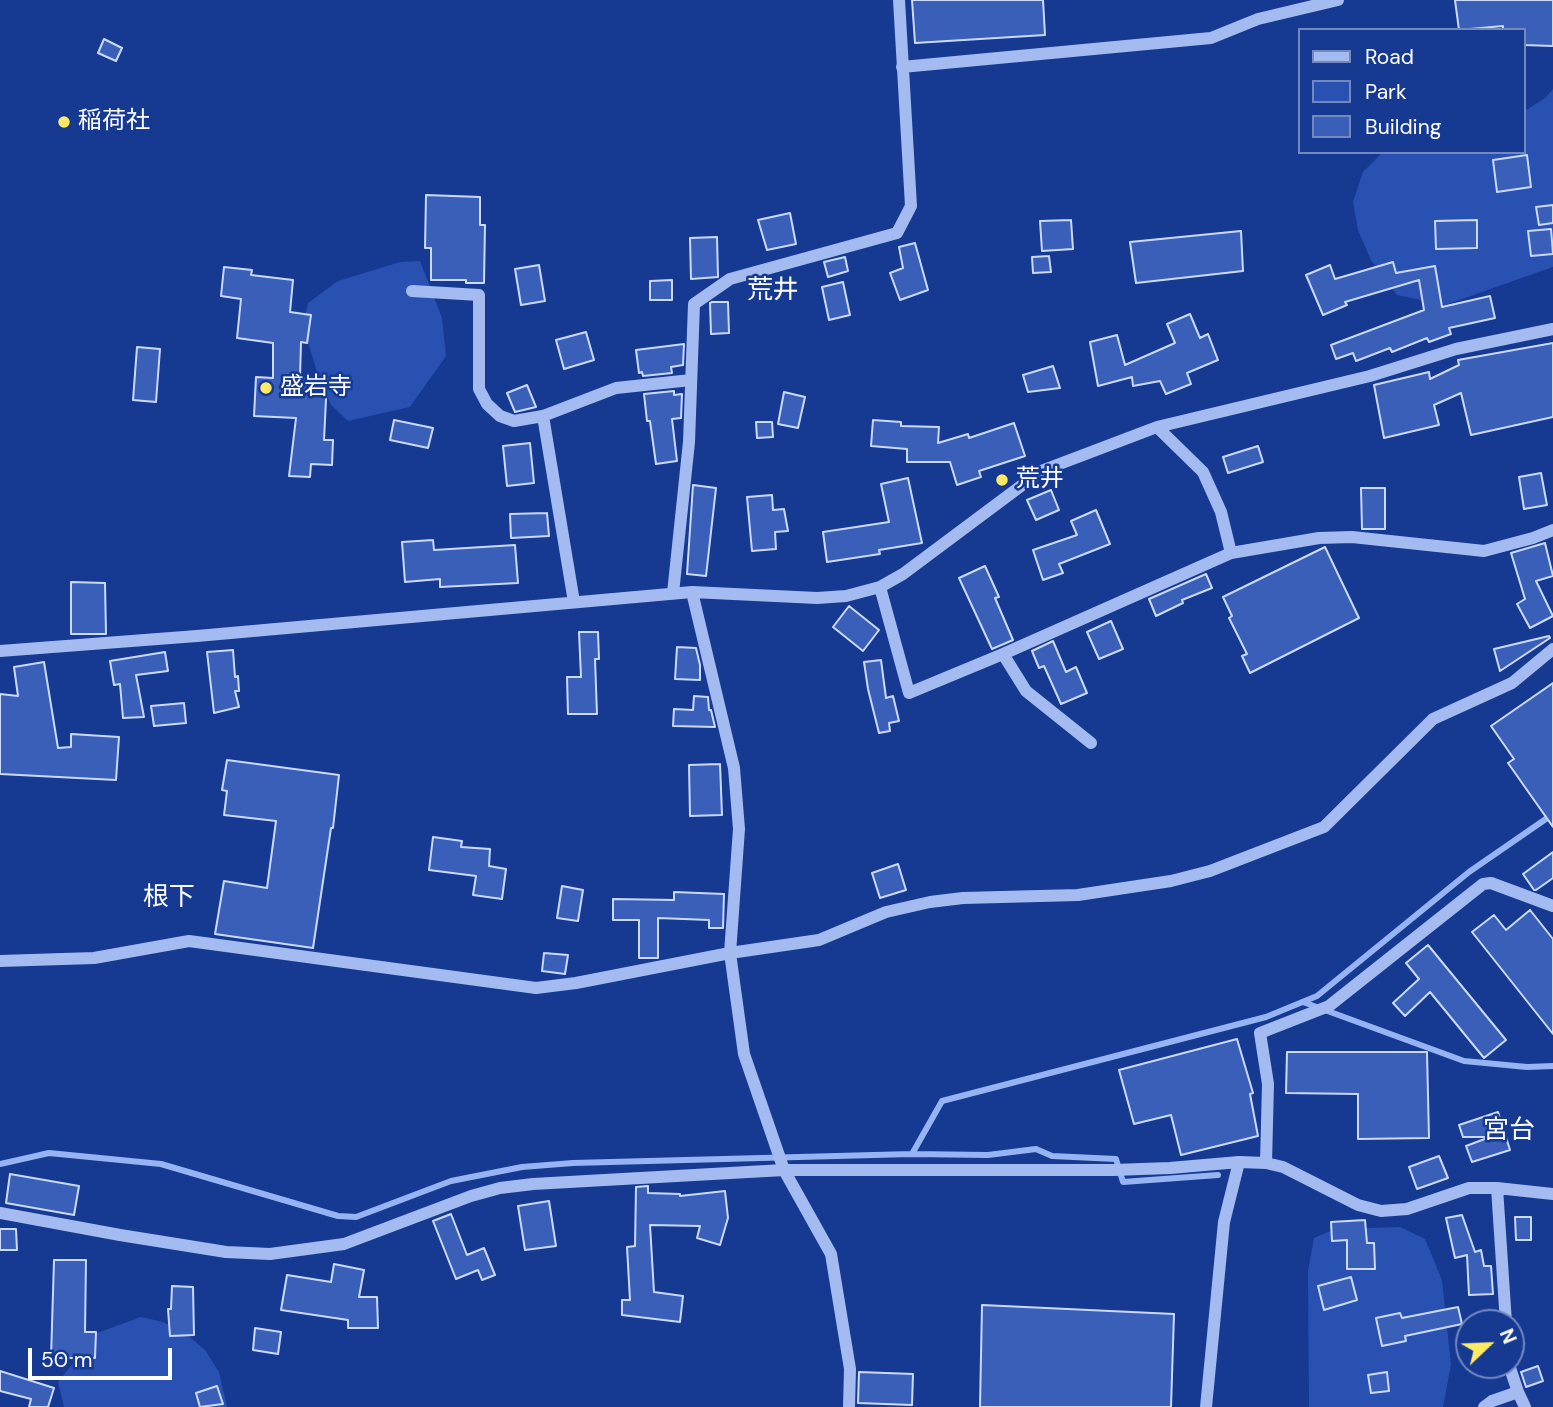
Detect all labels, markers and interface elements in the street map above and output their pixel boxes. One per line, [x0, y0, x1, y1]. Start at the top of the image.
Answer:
legend [1298, 28, 1525, 154]
text: Road [1365, 43, 1414, 71]
text: Park [1365, 78, 1406, 106]
place label: 稲荷社 [78, 108, 150, 136]
text: Building [1365, 113, 1441, 141]
marker: 稲荷社 [56, 114, 72, 130]
district label: 荒井 [747, 275, 799, 307]
place label: 盛岩寺 [280, 374, 352, 402]
marker: 盛岩寺 [258, 380, 274, 396]
place label: 荒井 [1016, 466, 1064, 494]
marker: 荒井 [994, 472, 1010, 488]
district label: 根下 [143, 882, 195, 914]
district label: 宮台 [1483, 1115, 1535, 1147]
north arrow [1455, 1309, 1525, 1379]
text: N [1494, 1325, 1522, 1348]
scale bar [32, 1334, 175, 1378]
text: 50 m [41, 1346, 92, 1374]

